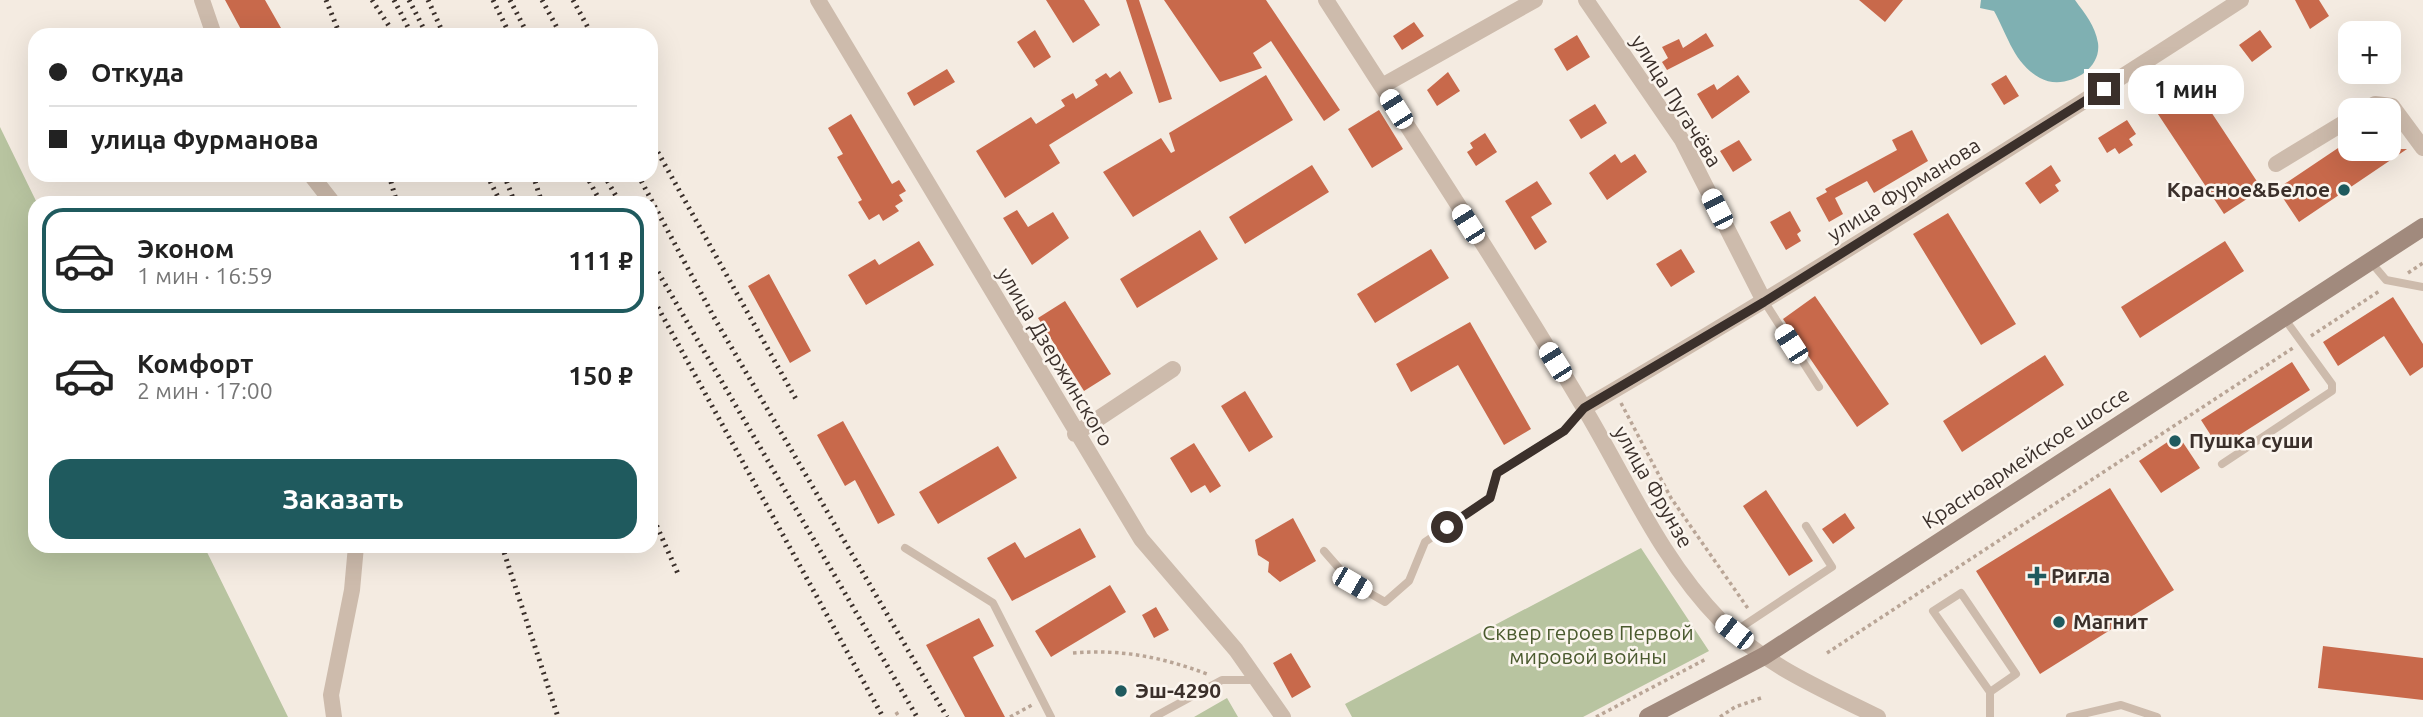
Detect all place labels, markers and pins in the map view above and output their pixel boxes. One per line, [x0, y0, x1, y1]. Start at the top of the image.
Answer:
place label: Красное&Белое [2167, 177, 2330, 201]
marker: Красное&Белое [2336, 182, 2352, 198]
place label: Пушка суши [2189, 428, 2313, 452]
marker: Пушка суши [2167, 433, 2183, 449]
place label: Ригла [2051, 563, 2110, 587]
marker: Ригла [2029, 568, 2045, 584]
place label: Магнит [2073, 609, 2149, 633]
marker: Магнит [2051, 614, 2067, 630]
place label: Эш-4290 [1135, 678, 1221, 702]
marker: Эш-4290 [1113, 683, 1129, 699]

